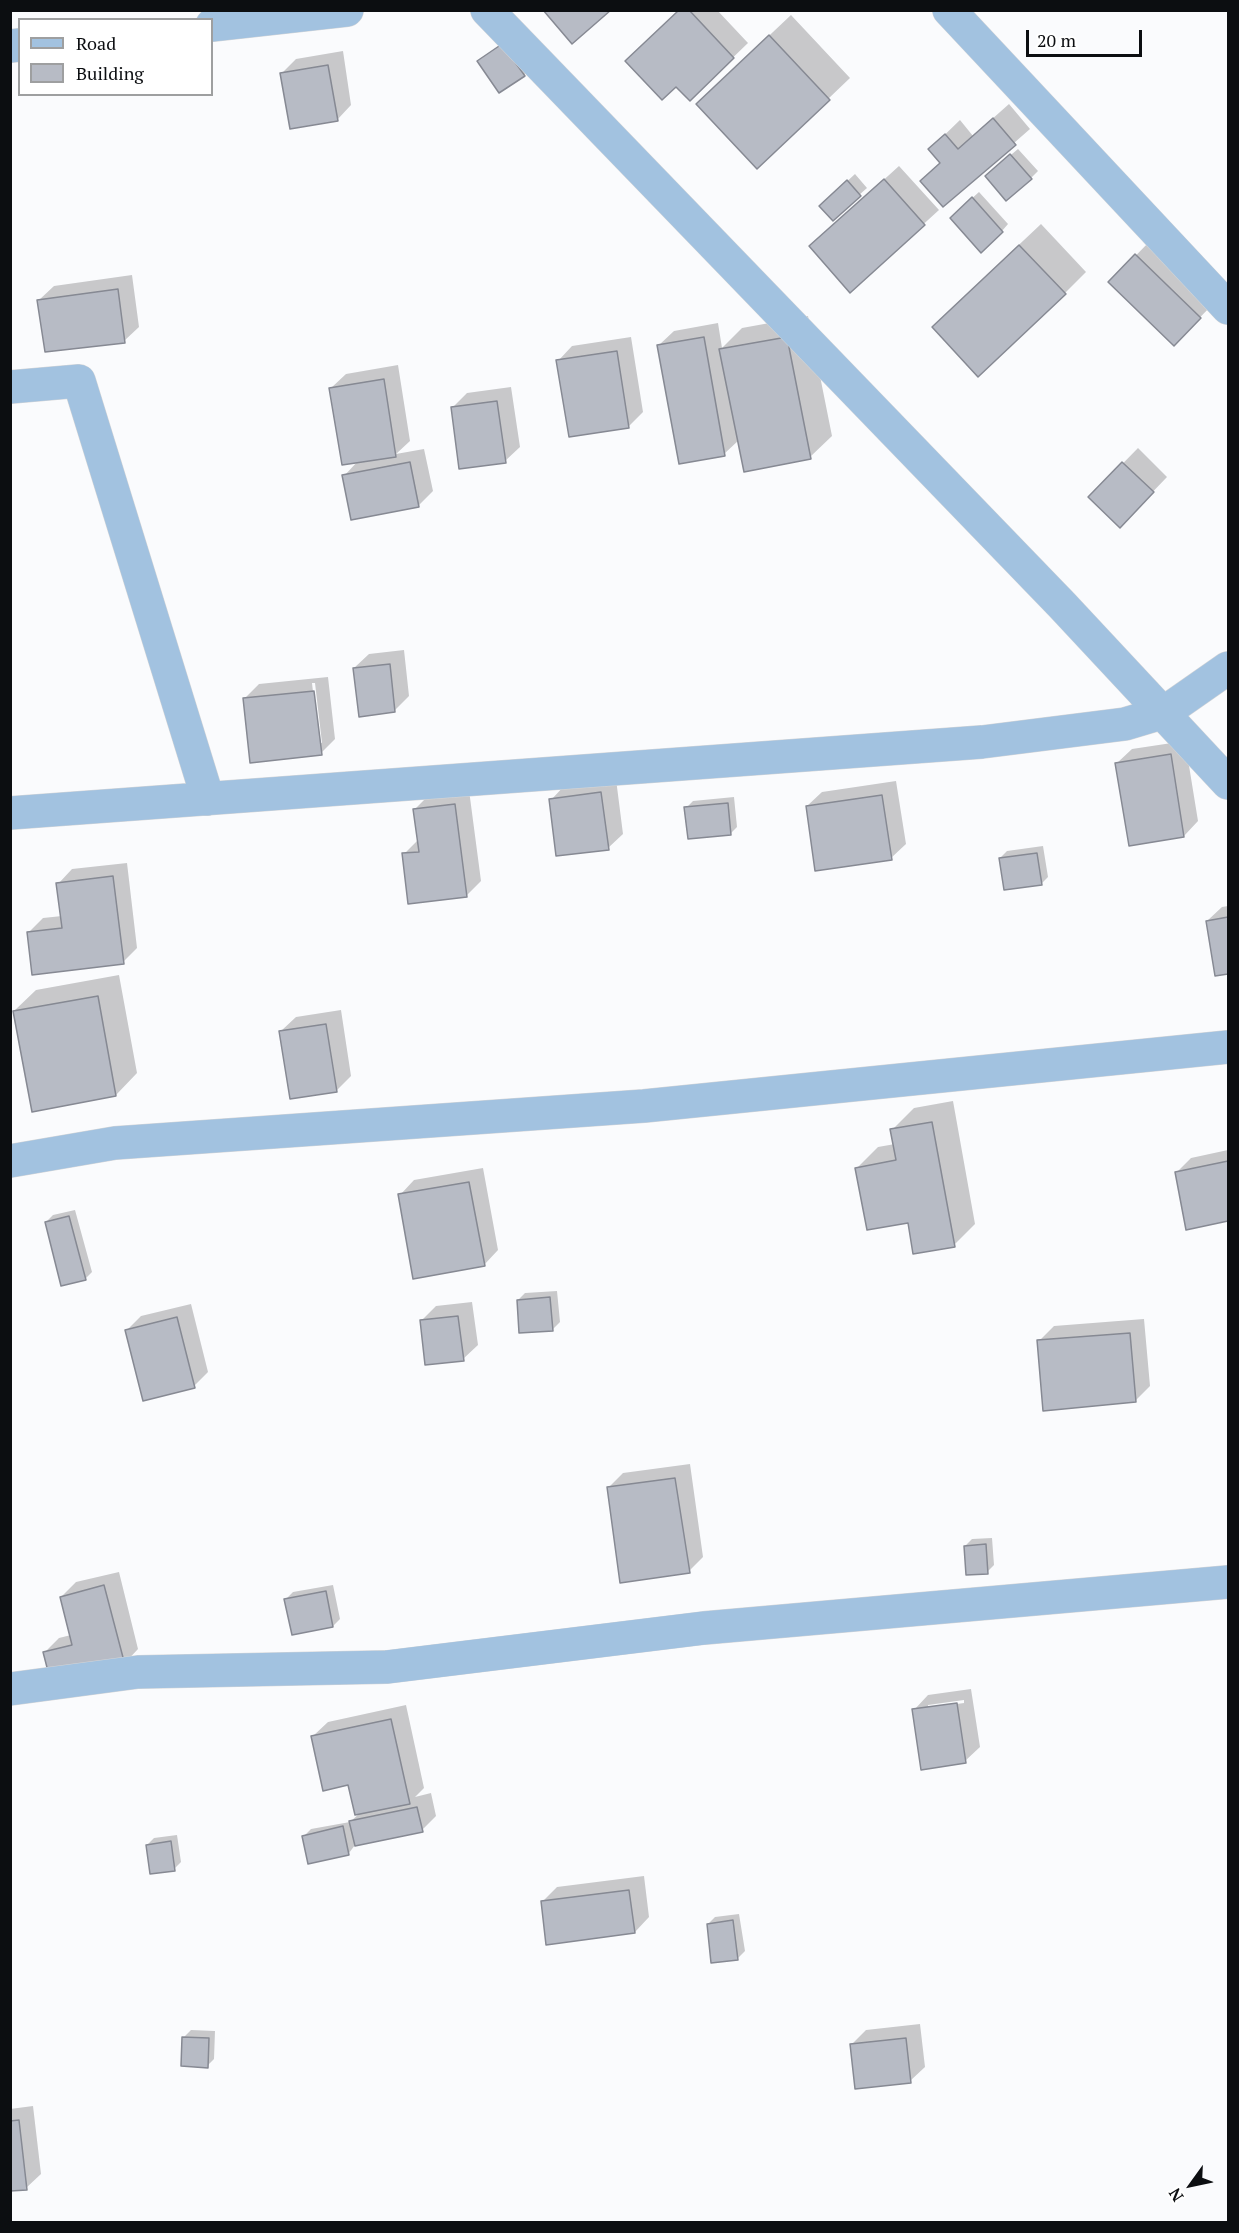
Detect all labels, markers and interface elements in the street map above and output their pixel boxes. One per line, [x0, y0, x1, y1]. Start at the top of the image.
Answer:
legend [18, 18, 213, 96]
scale bar [1029, 18, 1144, 56]
text: 20 m [1037, 28, 1076, 52]
text: Road [76, 31, 116, 55]
text: Building [76, 61, 144, 85]
north arrow [1161, 2155, 1221, 2215]
text: N [1163, 2184, 1188, 2206]

